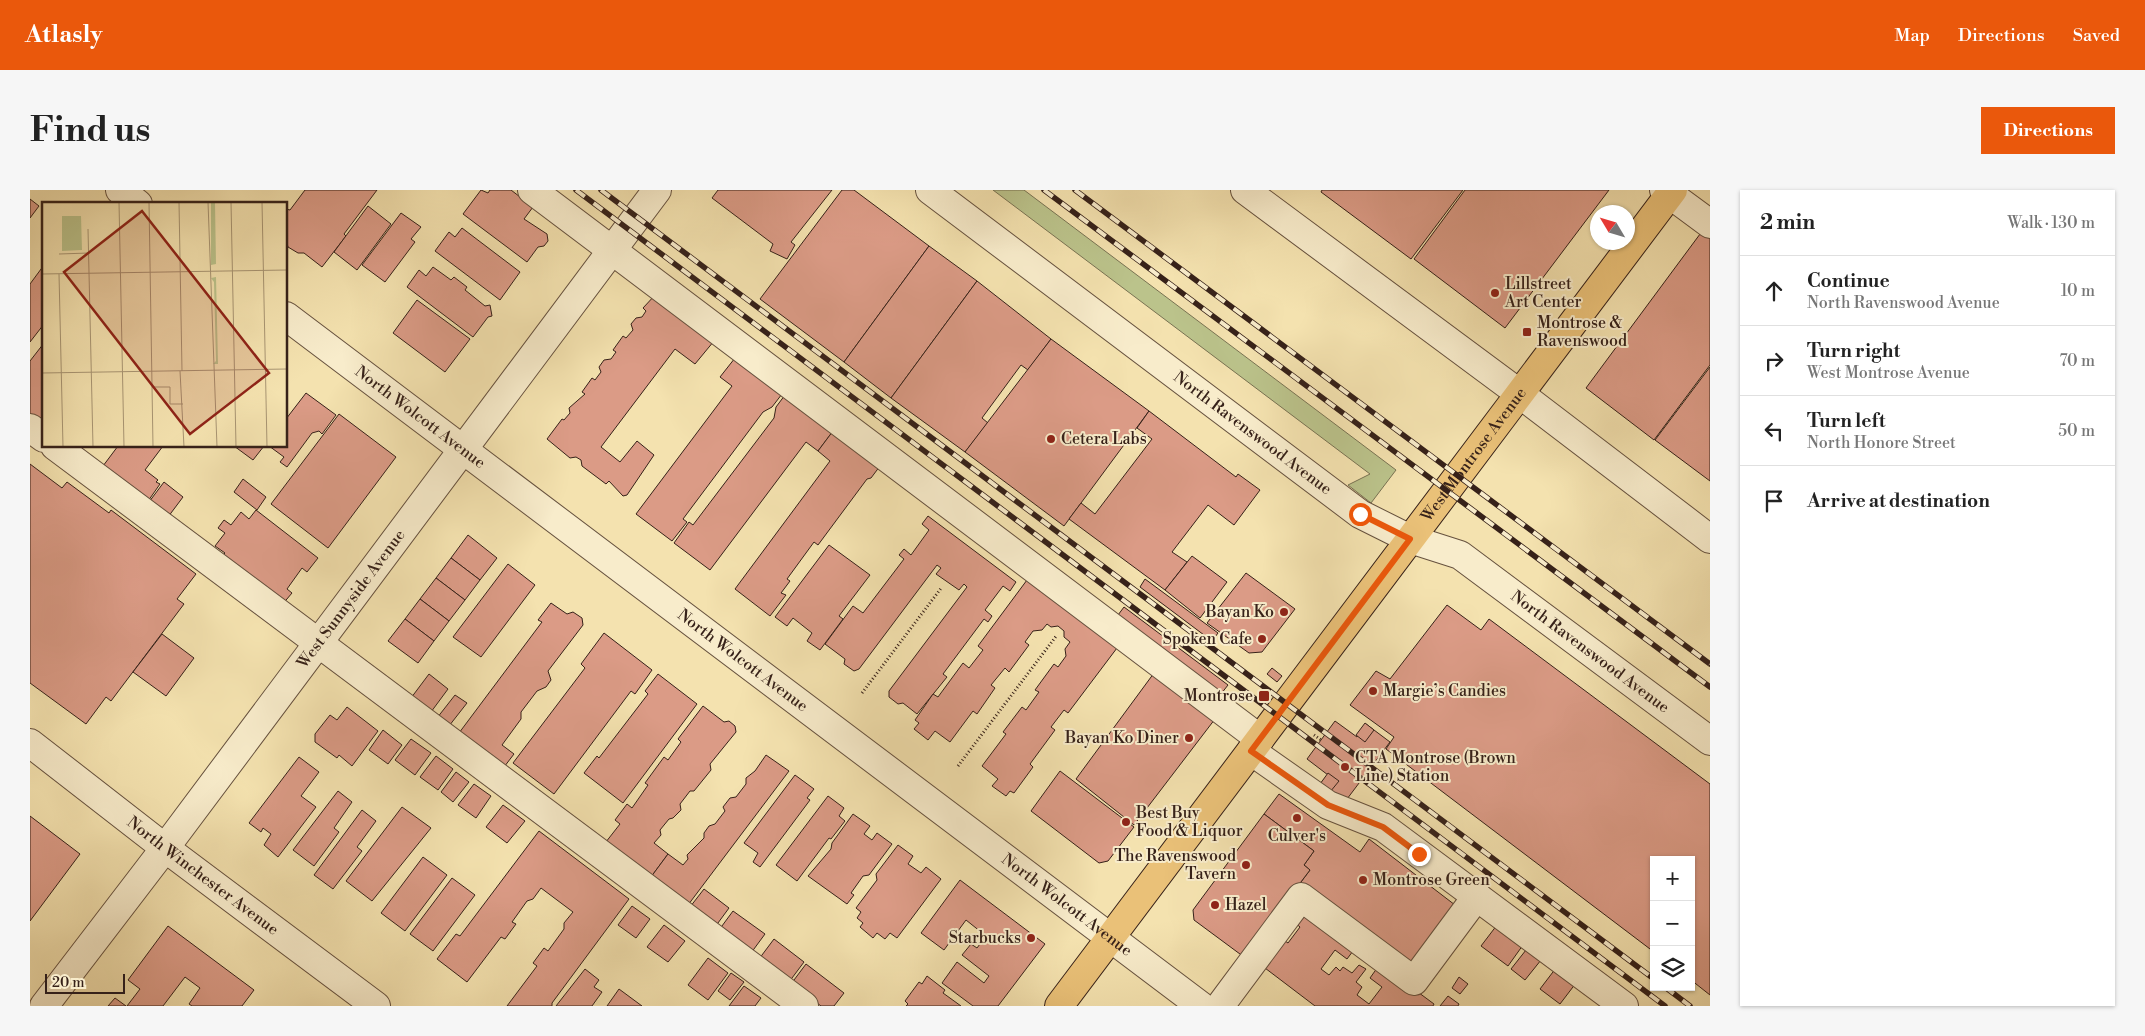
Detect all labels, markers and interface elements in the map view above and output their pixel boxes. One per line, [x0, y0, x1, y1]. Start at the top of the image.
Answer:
text: Atlasly [25, 20, 102, 50]
text: Map [1894, 24, 1930, 47]
text: Directions [1958, 24, 2045, 47]
text: Saved [2073, 24, 2120, 47]
button: Directions [1981, 107, 2115, 154]
text: Find us [30, 109, 150, 152]
inset map [42, 202, 288, 448]
north arrow [1590, 205, 1635, 250]
text: 2 min [1760, 210, 1815, 236]
text: Walk · 130 m [2007, 213, 2095, 233]
text: Continue [1807, 269, 1890, 293]
place label: Lillstreet Art Center [1504, 274, 1582, 312]
icon: ahead [1760, 277, 1788, 305]
text: 10 m [2061, 281, 2095, 301]
marker: Lillstreet Art Center [1489, 287, 1501, 299]
text: North Ravenswood Avenue [1807, 293, 2000, 313]
place label: Montrose & Ravenswood [1537, 313, 1627, 351]
marker: Montrose & Ravenswood [1521, 326, 1533, 338]
text: Turn right [1807, 339, 1900, 363]
icon: right [1760, 347, 1788, 375]
text: 70 m [2059, 351, 2095, 371]
street label: North Wolcott Avenue [351, 361, 489, 473]
text: West Montrose Avenue [1807, 363, 1970, 383]
street label: North Ravenswood Avenue [1170, 367, 1336, 499]
street label: West Montrose Avenue [1416, 384, 1531, 527]
text: Turn left [1807, 409, 1886, 433]
icon: left [1760, 417, 1788, 445]
text: 50 m [2058, 421, 2095, 441]
place label: Cetera Labs [1061, 429, 1147, 449]
marker: Cetera Labs [1045, 433, 1057, 445]
text: North Honore Street [1807, 433, 1956, 453]
icon: arrive [1760, 487, 1788, 515]
text: Arrive at destination [1807, 489, 1990, 513]
route start [1349, 503, 1372, 526]
street label: West Sunnyside Avenue [292, 526, 410, 673]
street label: North Ravenswood Avenue [1507, 586, 1674, 717]
place label: Bayan Ko [1205, 602, 1274, 622]
street label: North Wolcott Avenue [673, 605, 812, 716]
marker: Bayan Ko [1278, 606, 1290, 618]
place label: Spoken Cafe [1163, 629, 1252, 649]
marker: Spoken Cafe [1256, 633, 1268, 645]
place label: Margie’s Candies [1383, 681, 1506, 701]
marker: Margie’s Candies [1367, 685, 1379, 697]
place label: Montrose [1184, 686, 1253, 706]
marker: Montrose [1257, 689, 1271, 703]
place label: Bayan Ko Diner [1064, 728, 1179, 748]
marker: Bayan Ko Diner [1183, 732, 1195, 744]
place label: CTA Montrose (Brown Line) Station [1355, 748, 1516, 786]
marker: CTA Montrose (Brown Line) Station [1339, 761, 1351, 773]
place label: Best Buy Food & Liquor [1135, 803, 1243, 841]
street label: North Winchester Avenue [123, 812, 283, 940]
marker: Culver's [1291, 812, 1303, 824]
marker: Best Buy Food & Liquor [1120, 816, 1132, 828]
place label: Culver's [1268, 826, 1326, 846]
route end [1408, 843, 1431, 866]
place label: The Ravenswood Tavern [1114, 846, 1236, 884]
street label: North Wolcott Avenue [998, 849, 1136, 961]
map controls [1650, 856, 1695, 991]
button: + [1650, 856, 1695, 901]
marker: The Ravenswood Tavern [1240, 859, 1252, 871]
place label: Montrose Green [1373, 870, 1490, 890]
marker: Montrose Green [1357, 874, 1369, 886]
place label: Hazel [1225, 895, 1267, 915]
marker: Hazel [1209, 899, 1221, 911]
button: − [1650, 901, 1695, 946]
place label: Starbucks [949, 928, 1021, 948]
marker: Starbucks [1025, 932, 1037, 944]
button: layers [1650, 946, 1695, 991]
scale bar [45, 971, 125, 994]
text: 20 m [52, 974, 84, 992]

